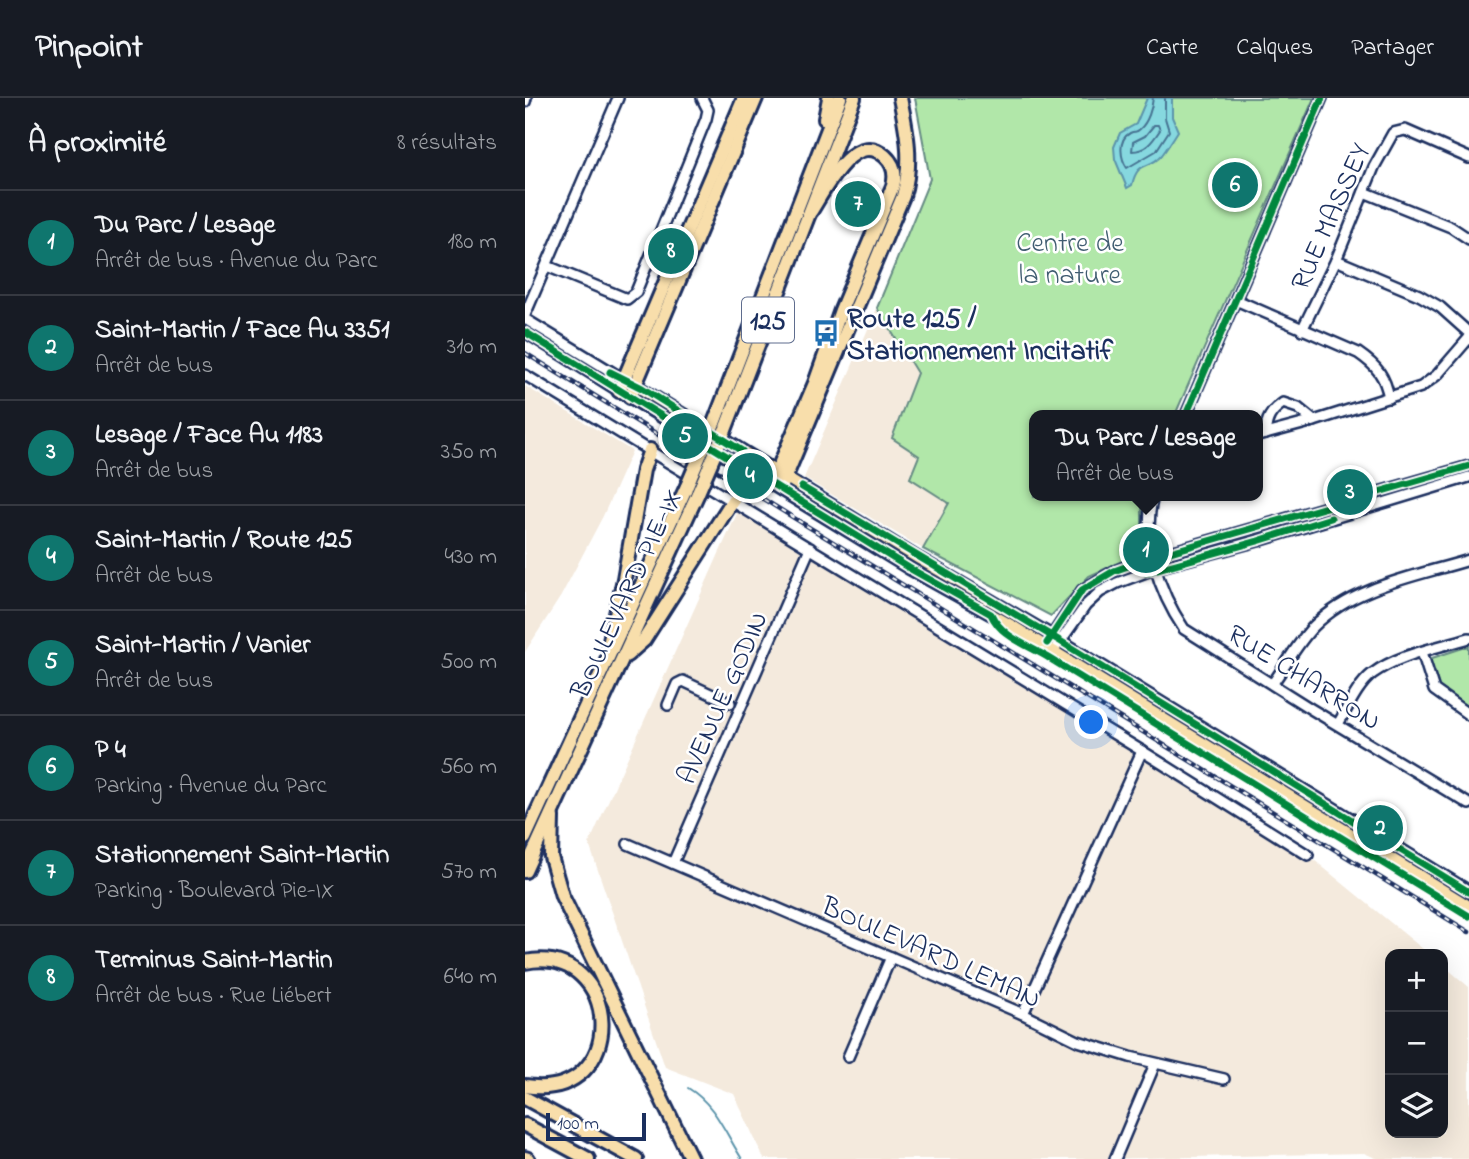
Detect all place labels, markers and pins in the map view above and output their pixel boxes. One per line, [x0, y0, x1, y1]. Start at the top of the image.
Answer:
pin: 6 [1212, 159, 1258, 211]
pin: 7 [835, 178, 881, 230]
pin: 8 [648, 225, 694, 277]
place label: Route 125 / Stationnement Incitatif [847, 300, 1114, 373]
bus stop icon: Route 125 / Stationnement Incitatif [811, 318, 841, 348]
pin: 5 [662, 410, 708, 462]
pin: 4 [727, 450, 773, 502]
pin: 3 [1327, 466, 1373, 518]
pin: 1 [1123, 524, 1169, 576]
pin: 2 [1357, 802, 1403, 854]

